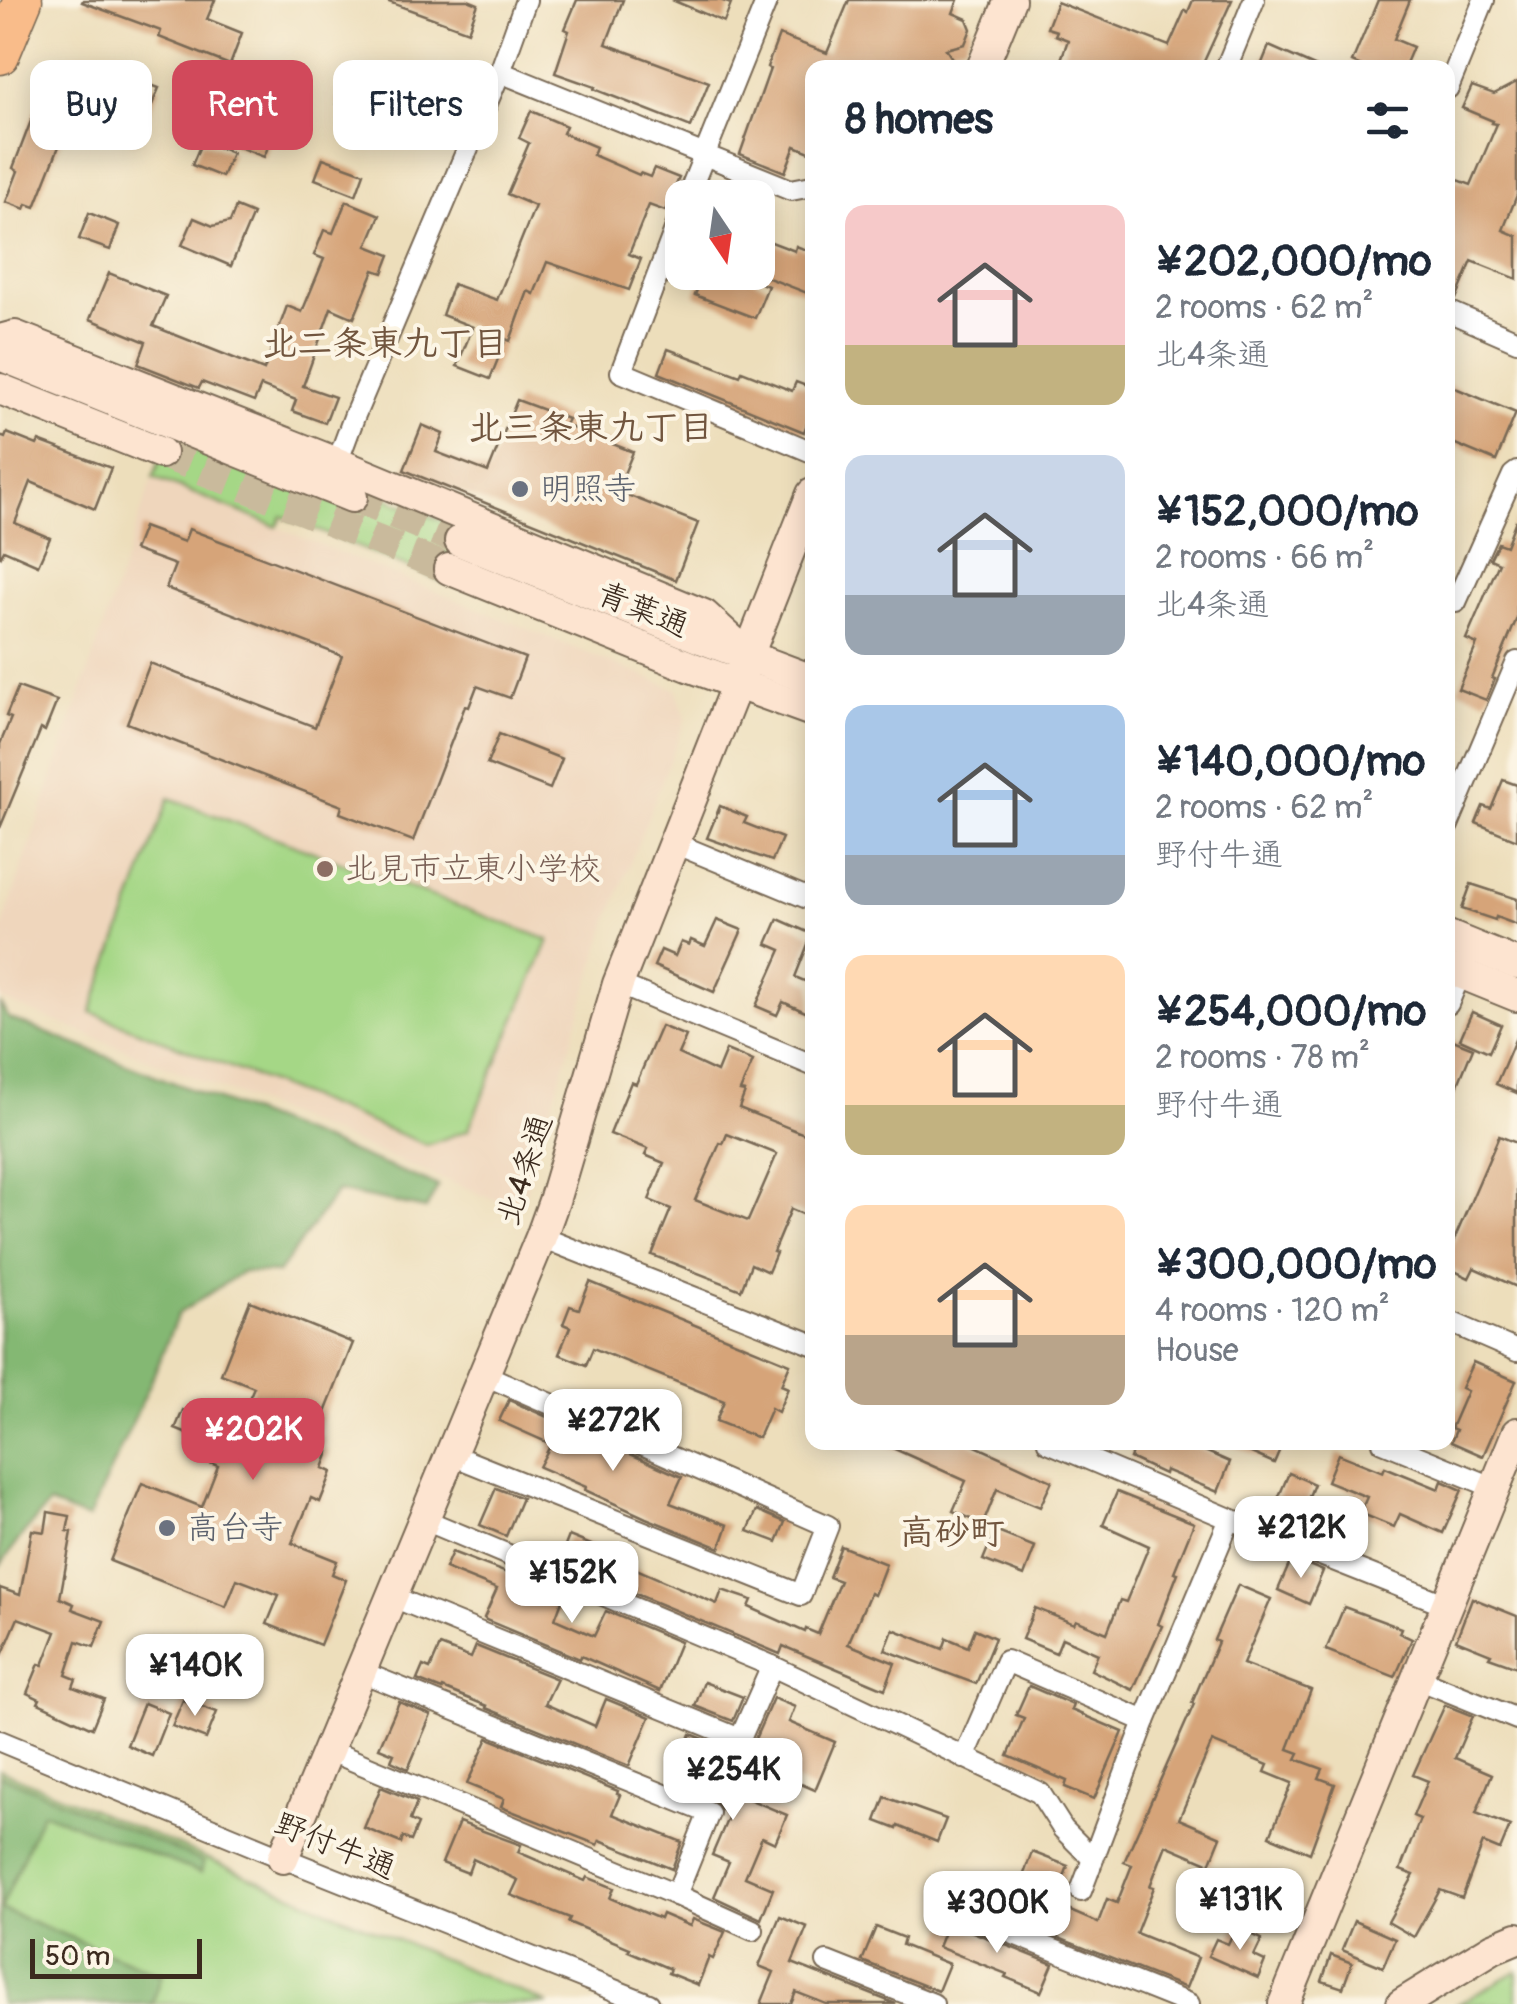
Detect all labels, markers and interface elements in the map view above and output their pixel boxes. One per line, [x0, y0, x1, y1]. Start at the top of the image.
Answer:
chip: Buy [30, 60, 152, 150]
chip: Rent [172, 60, 313, 150]
chip: Filters [333, 60, 498, 150]
icon: filters [1360, 93, 1415, 148]
text: 8 homes [845, 94, 993, 146]
north arrow [665, 180, 775, 290]
map controls [665, 180, 775, 290]
text: ¥202,000/mo [1155, 236, 1431, 288]
icon: home [925, 245, 1045, 365]
text: 2 rooms · 62 m² [1155, 288, 1373, 328]
district label: 北二条東九丁目 [262, 322, 508, 366]
text: 北4条通 [1155, 335, 1270, 375]
district label: 北三条東九丁目 [468, 406, 714, 450]
place label: 明照寺 [540, 469, 636, 509]
marker: 明照寺 [509, 478, 531, 500]
text: ¥152,000/mo [1155, 486, 1418, 538]
icon: home [925, 495, 1045, 615]
text: 2 rooms · 66 m² [1155, 538, 1374, 578]
street label: 青葉通 [591, 573, 695, 647]
text: 北4条通 [1155, 585, 1270, 625]
text: ¥140,000/mo [1155, 736, 1425, 788]
icon: home [925, 745, 1045, 865]
text: 2 rooms · 62 m² [1155, 788, 1373, 828]
text: 野付牛通 [1155, 835, 1283, 875]
place label: 北見市立東小学校 [345, 849, 601, 889]
marker: 北見市立東小学校 [314, 858, 336, 880]
text: ¥254,000/mo [1155, 986, 1426, 1038]
icon: home [925, 995, 1045, 1115]
text: 2 rooms · 78 m² [1155, 1038, 1370, 1078]
text: 野付牛通 [1155, 1085, 1283, 1125]
street label: 北4条通 [488, 1109, 562, 1231]
text: ¥300,000/mo [1155, 1239, 1437, 1291]
icon: home [925, 1245, 1045, 1365]
text: 4 rooms · 120 m² [1155, 1291, 1390, 1331]
text: House [1155, 1331, 1239, 1371]
pin: ¥272K [543, 1389, 683, 1474]
pin: ¥202K [183, 1398, 323, 1483]
text: ¥272K [566, 1401, 660, 1441]
text: ¥202K [203, 1410, 303, 1450]
pin: ¥212K [1231, 1496, 1371, 1581]
place label: 高台寺 [187, 1508, 283, 1548]
text: ¥212K [1256, 1508, 1346, 1548]
district label: 高砂町 [899, 1511, 1005, 1555]
marker: 高台寺 [156, 1517, 178, 1539]
pin: ¥152K [502, 1541, 642, 1626]
text: ¥152K [527, 1553, 617, 1593]
pin: ¥140K [125, 1634, 265, 1719]
text: ¥140K [148, 1646, 242, 1686]
pin: ¥254K [663, 1738, 803, 1823]
text: ¥254K [685, 1750, 781, 1790]
street label: 野付牛通 [268, 1803, 402, 1889]
pin: ¥131K [1170, 1868, 1310, 1953]
pin: ¥300K [927, 1871, 1067, 1956]
text: ¥131K [1198, 1880, 1282, 1920]
text: ¥300K [945, 1883, 1049, 1923]
scale bar [30, 1934, 202, 1978]
text: 50 m [45, 1939, 110, 1974]

